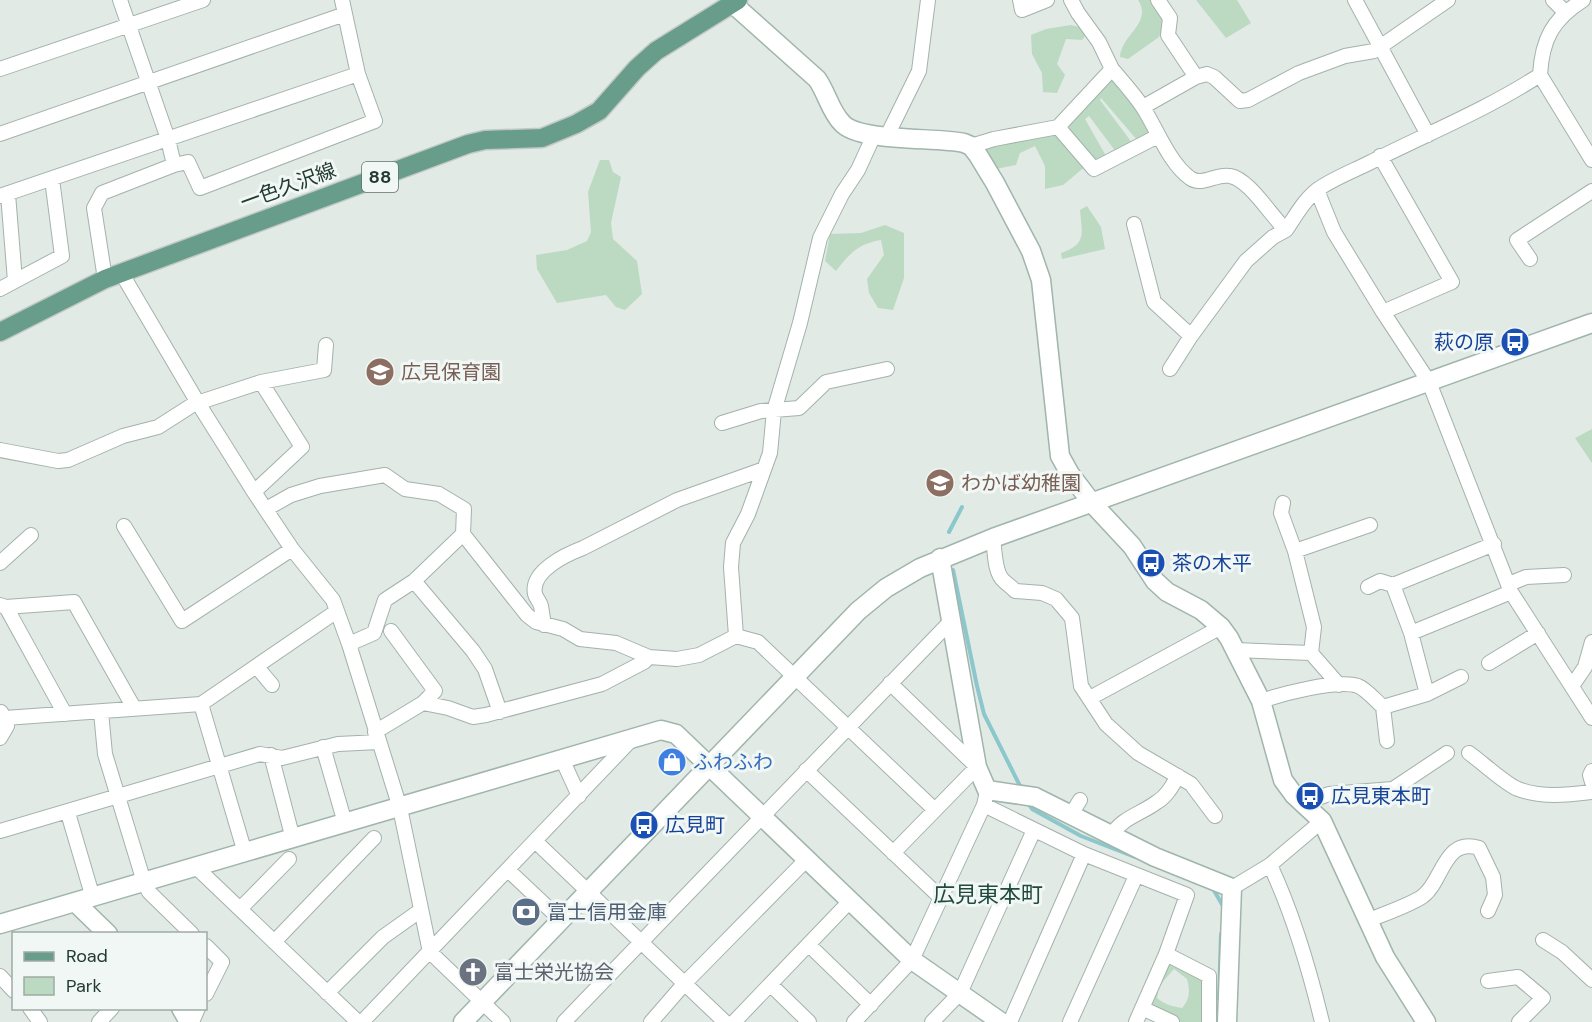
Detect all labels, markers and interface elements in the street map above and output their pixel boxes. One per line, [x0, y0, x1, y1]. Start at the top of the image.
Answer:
street label: 一色久沢線 [237, 157, 339, 215]
road number: 88 [362, 162, 398, 192]
bus stop icon: 萩の原 [1499, 326, 1531, 358]
place label: 萩の原 [1434, 329, 1494, 355]
school or university icon: 広見保育園 [364, 356, 396, 388]
place label: 広見保育園 [401, 359, 501, 385]
school or university icon: わかば幼稚園 [924, 467, 956, 499]
place label: わかば幼稚園 [961, 470, 1081, 496]
bus stop icon: 茶の木平 [1135, 547, 1167, 579]
place label: 茶の木平 [1172, 550, 1252, 576]
shop icon: ふわふわ [656, 746, 688, 778]
place label: ふわふわ [693, 749, 773, 775]
bus stop icon: 広見東本町 [1294, 780, 1326, 812]
place label: 広見東本町 [1331, 783, 1431, 809]
bus stop icon: 広見町 [628, 809, 660, 841]
place label: 広見町 [665, 812, 725, 838]
district label: 広見東本町 [933, 880, 1043, 909]
bank icon: 富士信用金庫 [510, 896, 542, 928]
place label: 富士信用金庫 [547, 899, 667, 925]
legend [12, 932, 207, 1010]
text: Road [66, 944, 108, 968]
church icon: 富士栄光協会 [457, 956, 489, 988]
place label: 富士栄光協会 [494, 959, 614, 985]
text: Park [66, 974, 102, 998]

